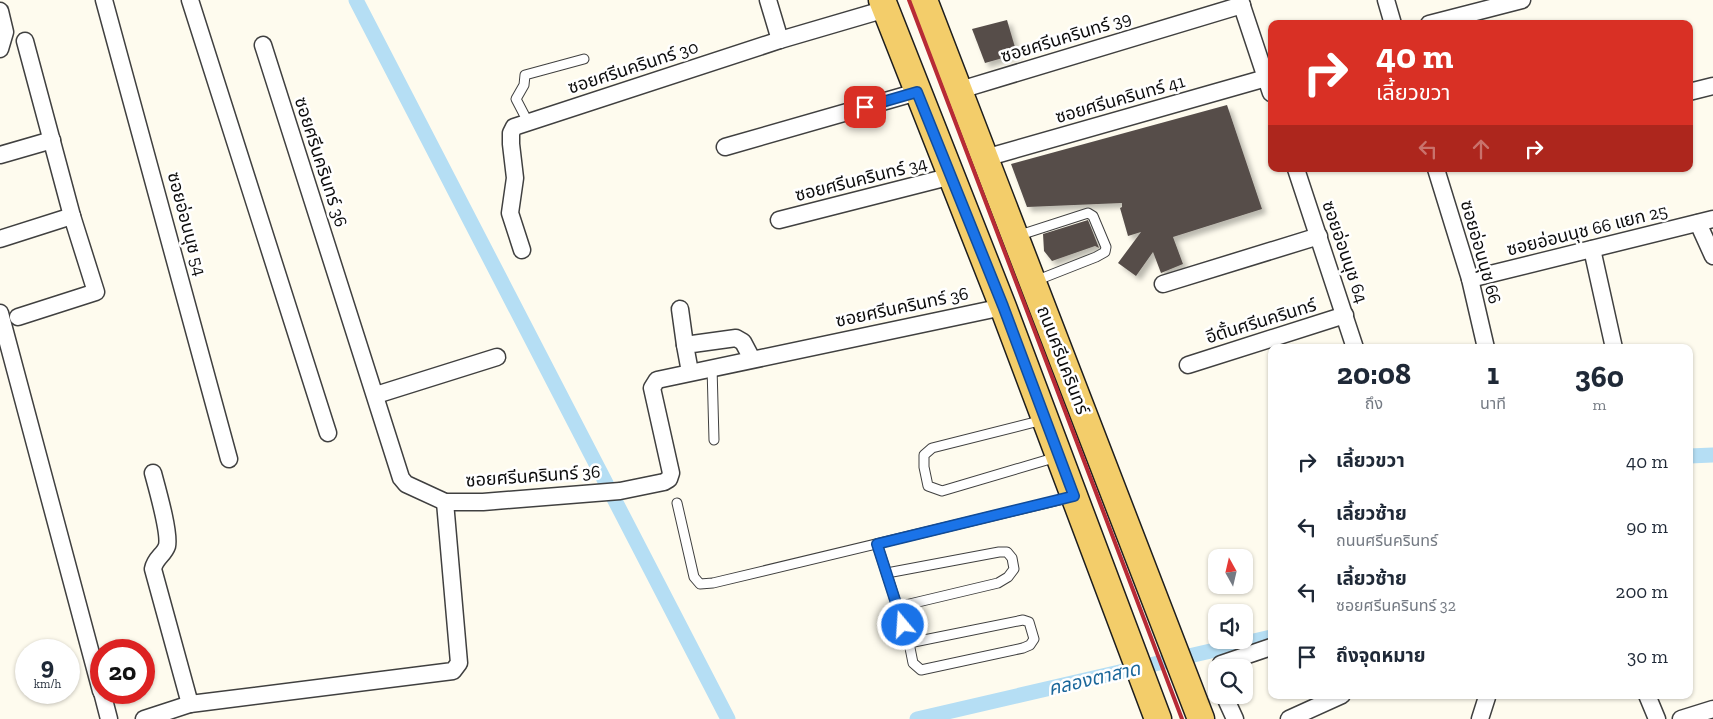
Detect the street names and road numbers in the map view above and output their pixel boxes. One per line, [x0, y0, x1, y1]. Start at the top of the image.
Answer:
street label: ซอยศรีนครินทร์ 39 [998, 7, 1134, 67]
street label: ซอยศรีนครินทร์ 30 [565, 36, 701, 98]
street label: ซอยศรีนครินทร์ 41 [1053, 70, 1187, 128]
street label: ซอยศรีนครินทร์ 36 [290, 94, 352, 230]
street label: ซอยศรีนครินทร์ 34 [793, 152, 930, 206]
street label: ซอยอ่อนนุช 54 [163, 170, 212, 279]
street label: ซอยอ่อนนุช 64 [1317, 198, 1373, 306]
street label: ซอยอ่อนนุช 66 [1456, 198, 1506, 306]
street label: ซอยอ่อนนุช 66 แยก 25 [1504, 199, 1670, 261]
street label: ซอยศรีนครินทร์ 36 [834, 282, 970, 332]
street label: อีตั้นศรีนครินทร์ [1203, 293, 1320, 348]
street label: ถนนศรีนครินทร์ [1032, 303, 1094, 418]
street label: ซอยศรีนครินทร์ 36 [465, 460, 601, 492]

